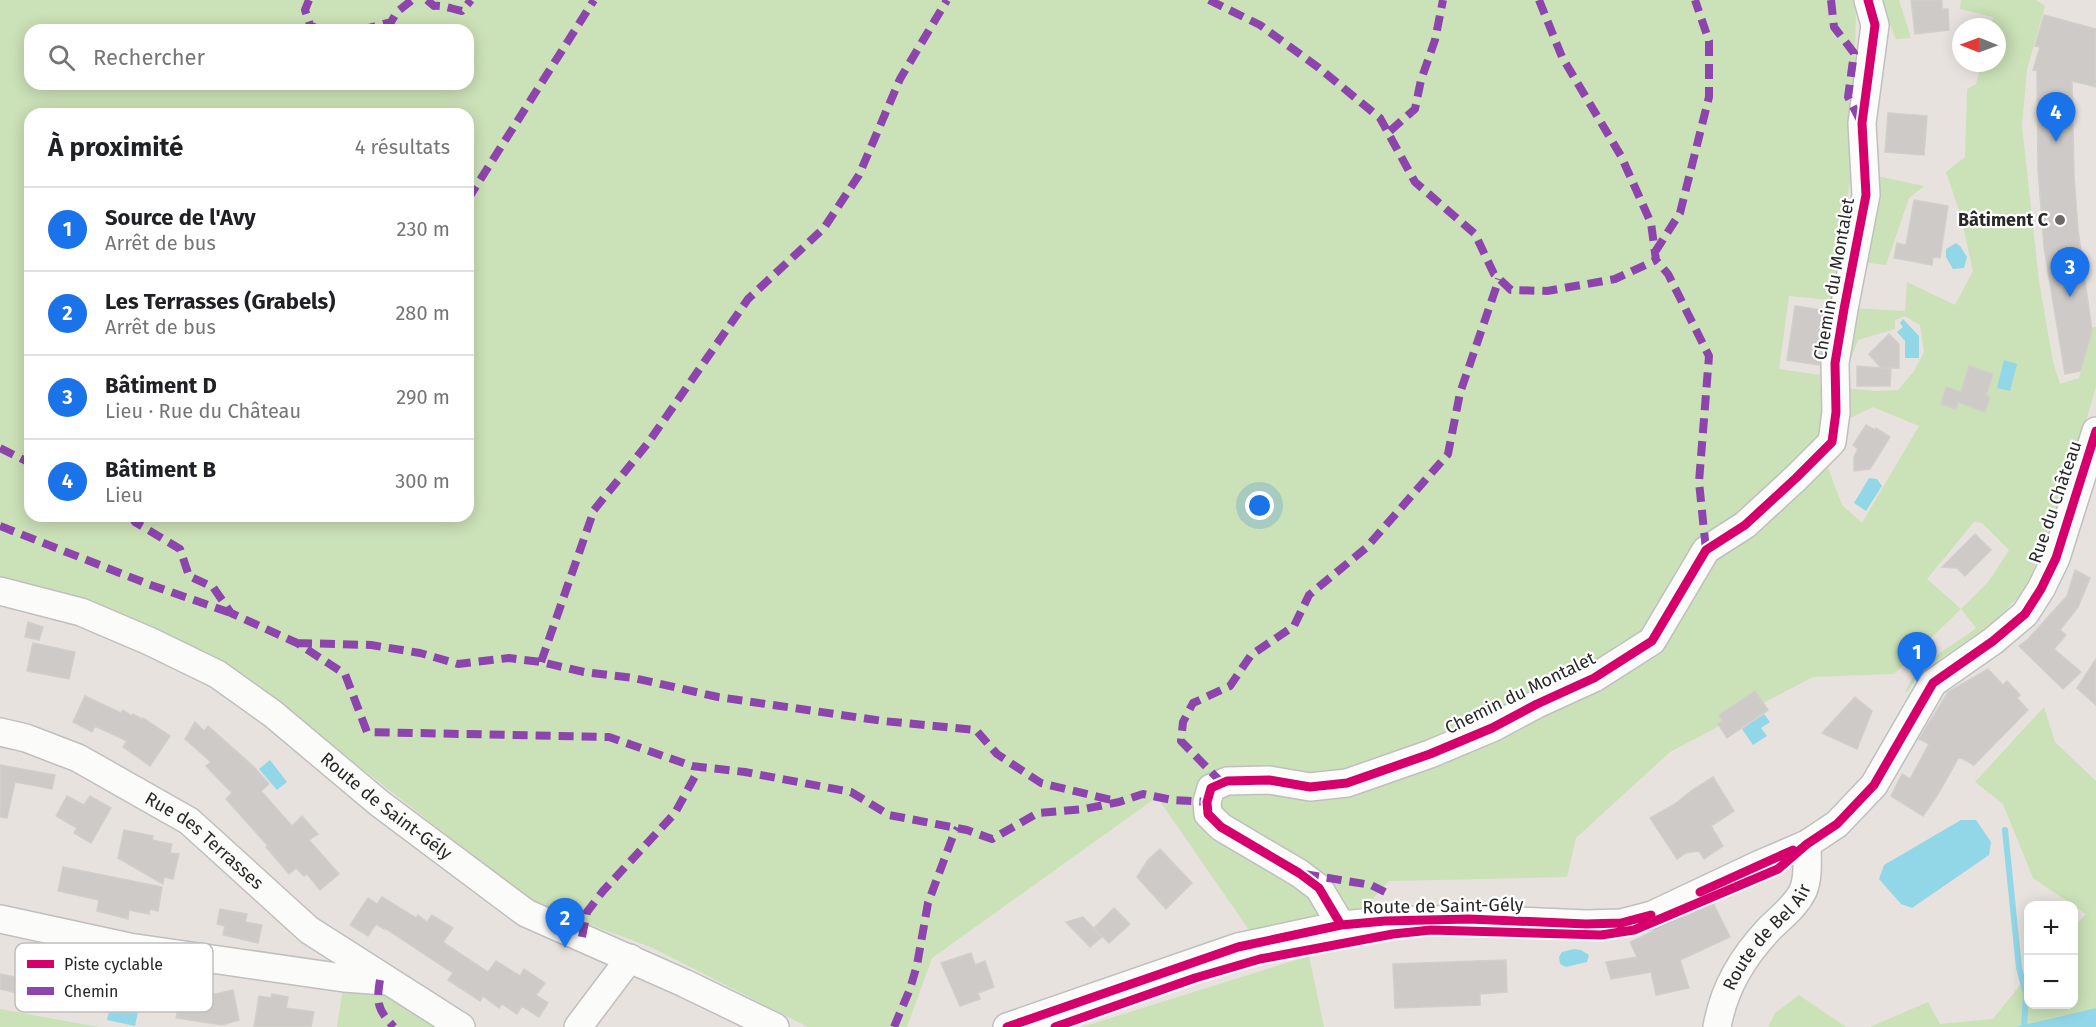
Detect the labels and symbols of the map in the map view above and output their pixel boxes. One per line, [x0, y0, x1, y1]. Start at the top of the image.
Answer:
north arrow [1952, 18, 2006, 72]
pin: 4 [2036, 92, 2076, 142]
street label: Chemin du Montalet [1809, 196, 1859, 362]
place label: Bâtiment C [1958, 209, 2049, 231]
marker: Bâtiment C [2053, 213, 2067, 227]
pin: 3 [2050, 248, 2090, 297]
street label: Rue du Château [2024, 438, 2086, 566]
your location [1245, 491, 1274, 520]
pin: 1 [1898, 632, 1936, 682]
street label: Chemin du Montalet [1441, 647, 1599, 739]
street label: Route de Saint-Gély [316, 748, 456, 865]
street label: Rue des Terrasses [141, 787, 268, 894]
street label: Route de Bel Air [1718, 881, 1816, 994]
street label: Route de Saint-Gély [1362, 894, 1524, 918]
pin: 2 [546, 898, 584, 948]
legend [15, 943, 213, 1012]
text: Piste cyclable [64, 955, 163, 974]
text: Chemin [64, 982, 119, 1001]

